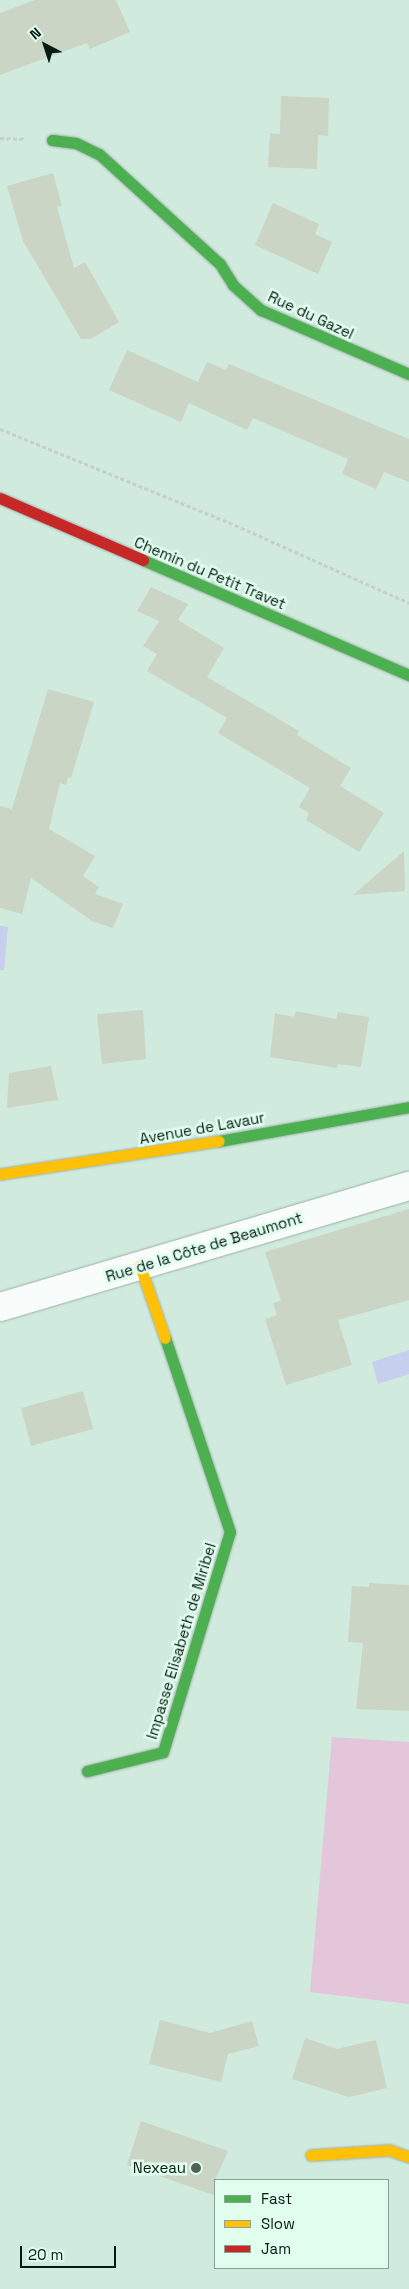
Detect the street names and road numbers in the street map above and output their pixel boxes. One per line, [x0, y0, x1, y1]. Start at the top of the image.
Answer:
street label: Rue du Gazel [265, 287, 357, 343]
street label: Chemin du Petit Travet [131, 533, 289, 613]
street label: Avenue de Lavaur [138, 1108, 266, 1148]
street label: Rue de la Côte de Beaumont [103, 1208, 305, 1286]
street label: Impasse Elisabeth de Miribel [143, 1541, 219, 1741]

